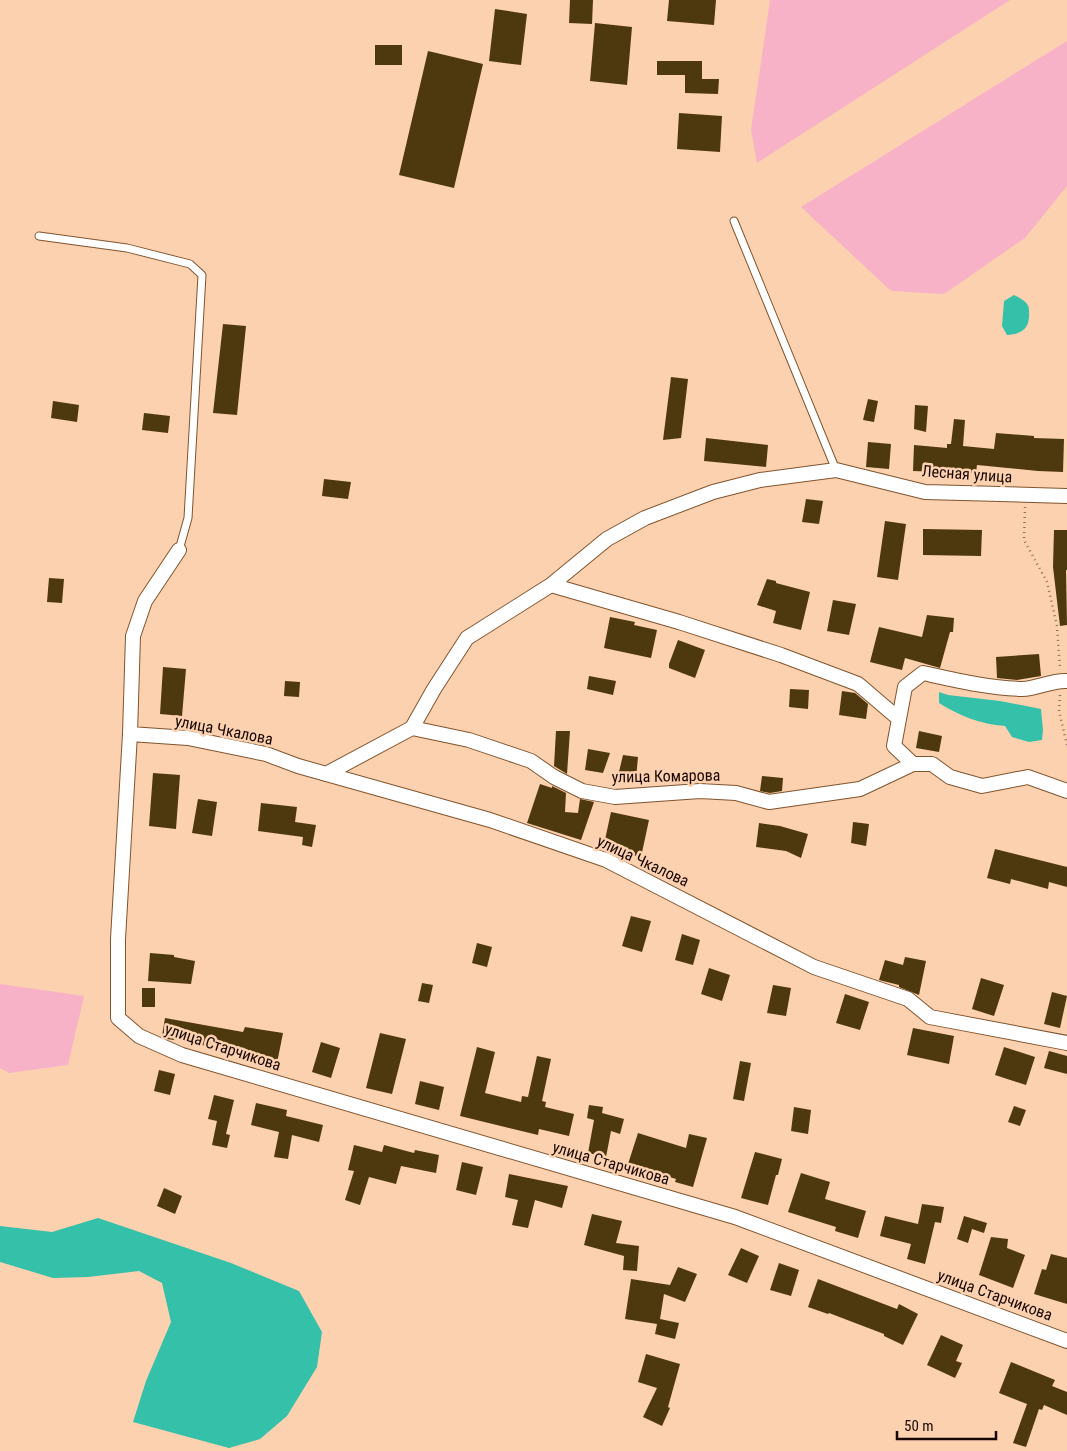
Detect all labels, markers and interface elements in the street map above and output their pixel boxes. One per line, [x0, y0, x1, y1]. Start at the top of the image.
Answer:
street label: Лесная улица [921, 461, 1013, 487]
street label: улица Чкалова [173, 711, 275, 749]
street label: улица Комарова [611, 766, 721, 786]
street label: улица Чкалова [594, 831, 692, 891]
street label: улица Старчикова [163, 1019, 283, 1075]
street label: улица Старчикова [550, 1137, 672, 1189]
street label: улица Старчикова [935, 1265, 1055, 1325]
scale bar [897, 1408, 996, 1440]
text: 50 m [904, 1417, 934, 1435]

